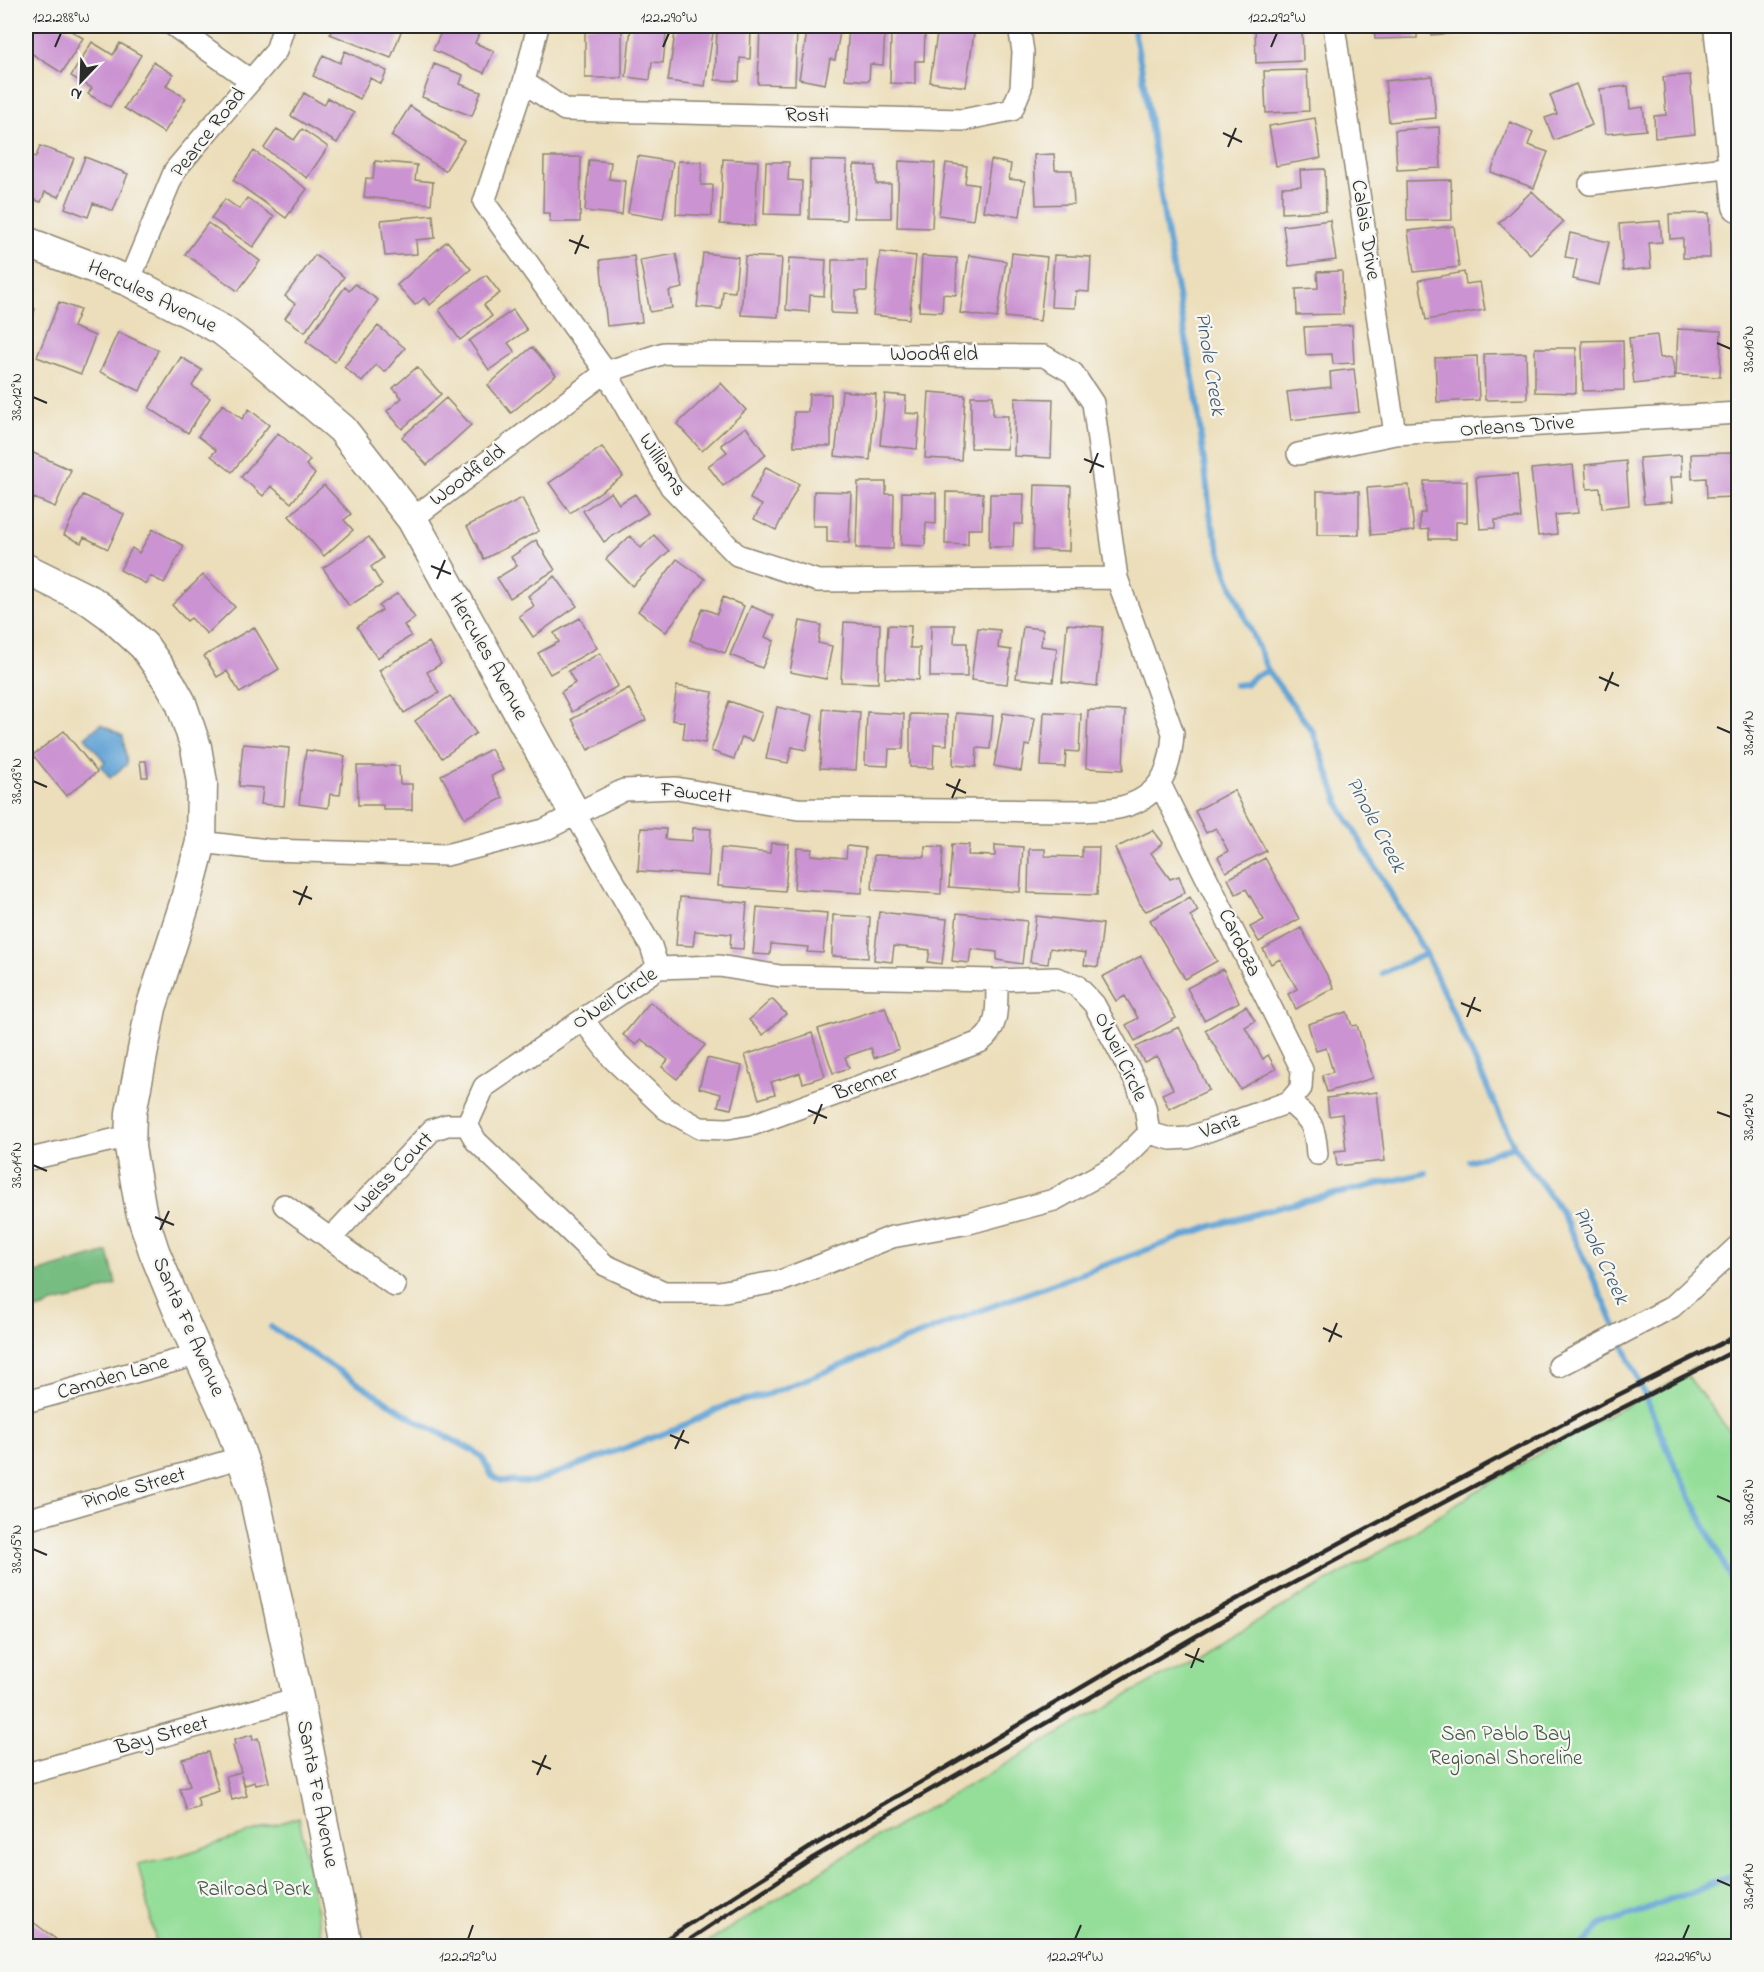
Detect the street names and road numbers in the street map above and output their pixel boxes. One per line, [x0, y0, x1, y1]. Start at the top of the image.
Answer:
street label: Pearce Road [164, 81, 254, 185]
street label: Rosti [785, 101, 829, 131]
street label: Calais Drive [1342, 178, 1388, 283]
street label: Hercules Avenue [82, 253, 222, 342]
street label: Woodfield [890, 340, 978, 370]
street label: Orleans Drive [1459, 408, 1576, 446]
street label: Williams [630, 427, 694, 503]
street label: Woodfield [424, 437, 512, 515]
street label: Hercules Avenue [441, 588, 536, 726]
street label: Fawcett [658, 775, 733, 813]
street label: Cardoza [1210, 904, 1268, 982]
street label: O'Neil Circle [566, 960, 664, 1038]
street label: O'Neil Circle [1085, 1007, 1155, 1107]
street label: Brenner [829, 1058, 903, 1110]
street label: Variz [1195, 1106, 1244, 1148]
street label: Weiss Court [347, 1125, 441, 1221]
street label: Santa Fe Avenue [144, 1252, 232, 1402]
street label: Camden Lane [54, 1348, 173, 1408]
street label: Pinole Street [79, 1460, 189, 1518]
street label: Bay Street [111, 1708, 213, 1766]
street label: Santa Fe Avenue [288, 1718, 346, 1871]

